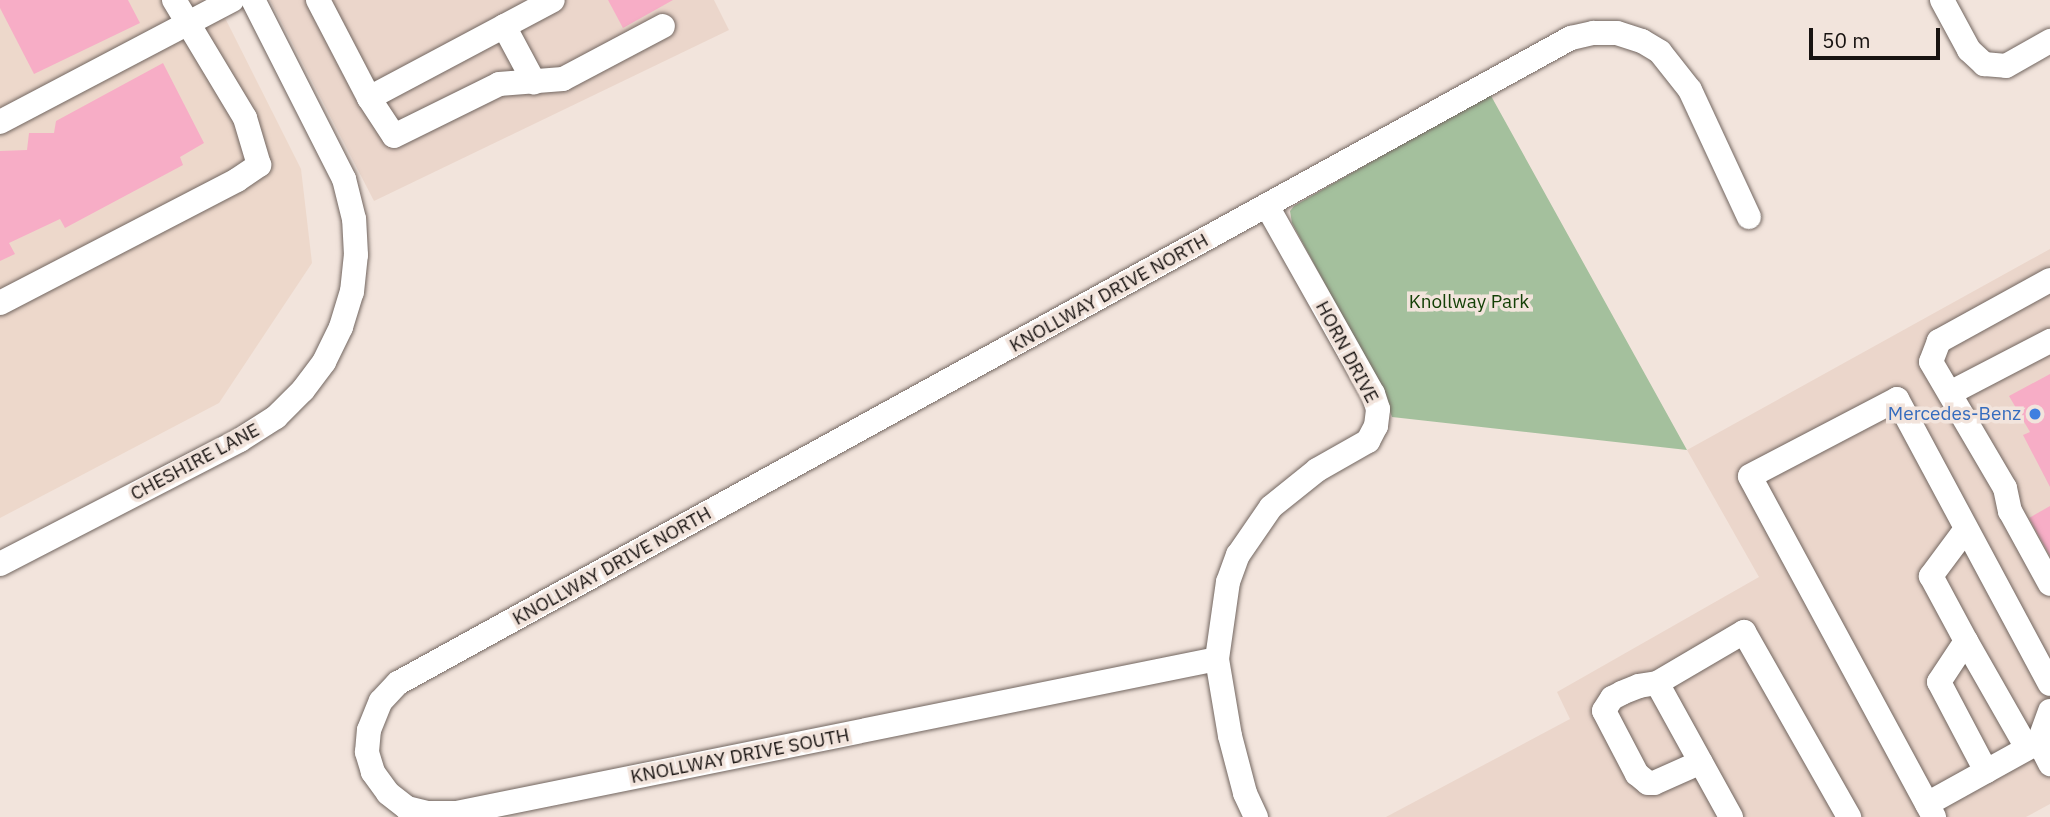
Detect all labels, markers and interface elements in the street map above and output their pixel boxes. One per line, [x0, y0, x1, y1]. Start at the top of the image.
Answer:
scale bar [1812, 14, 1943, 58]
text: 50 m [1822, 26, 1871, 54]
street label: KNOLLWAY DRIVE NORTH [1006, 229, 1212, 357]
park label: Knollway Park [1409, 291, 1529, 313]
street label: HORN DRIVE [1311, 297, 1383, 407]
place label: Mercedes-Benz [1888, 403, 2021, 425]
marker: Mercedes-Benz [2027, 406, 2043, 422]
street label: CHESHIRE LANE [127, 418, 263, 506]
street label: KNOLLWAY DRIVE NORTH [509, 502, 715, 630]
street label: KNOLLWAY DRIVE SOUTH [629, 724, 851, 788]

